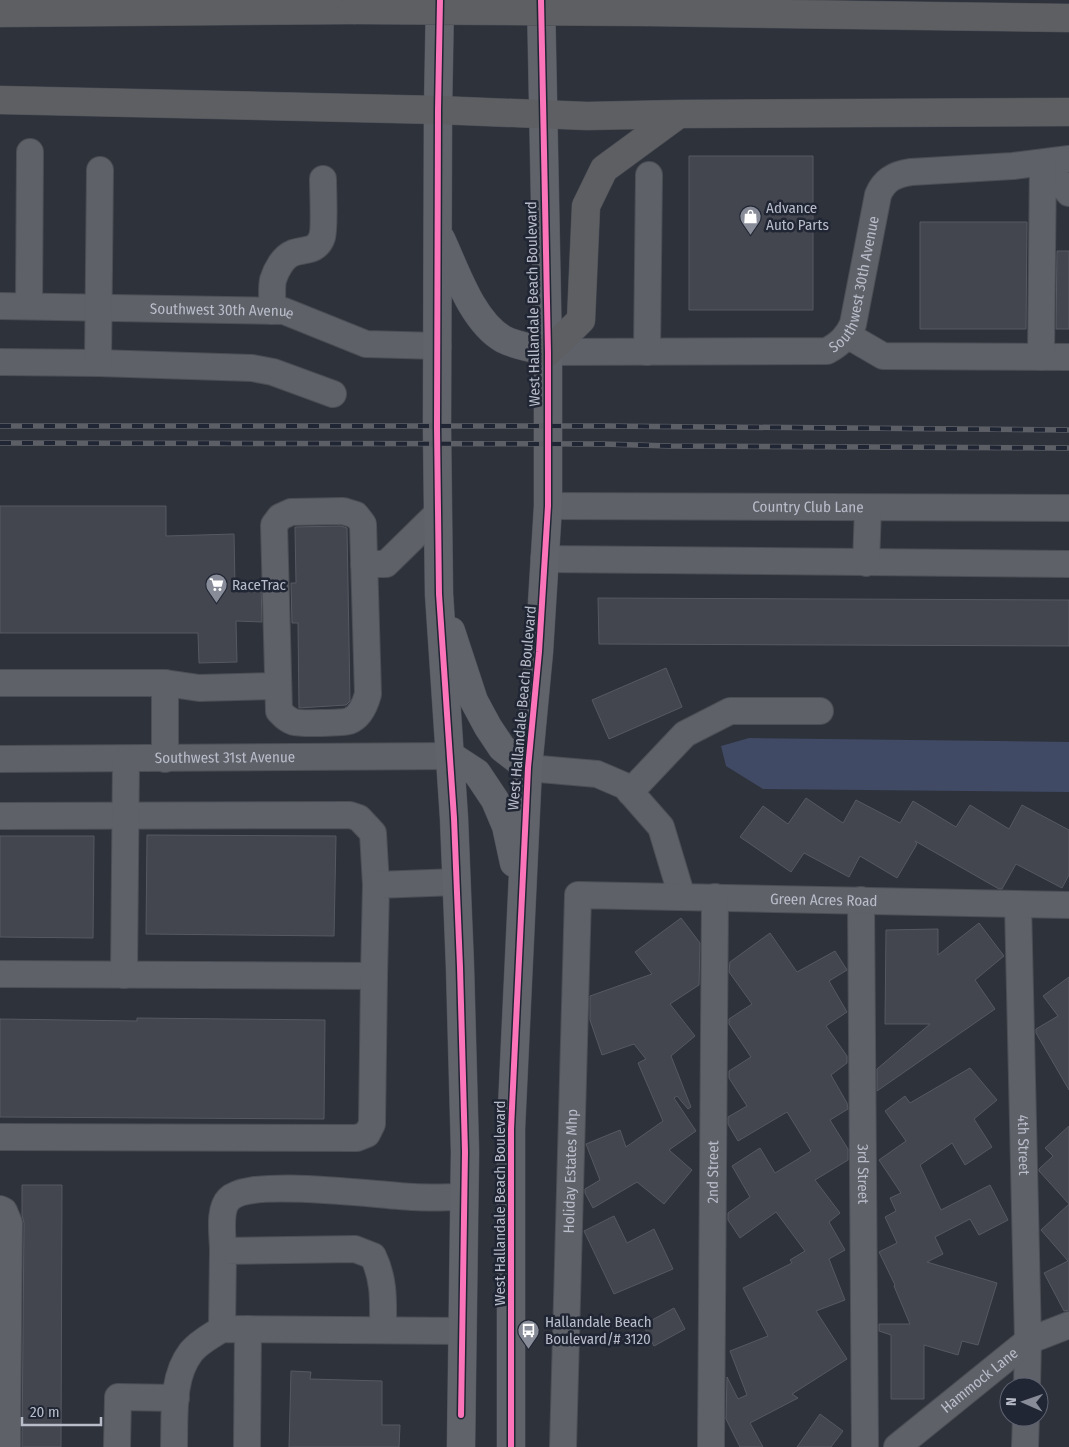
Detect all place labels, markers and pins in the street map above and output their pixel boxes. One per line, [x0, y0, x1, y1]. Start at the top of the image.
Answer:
place label: Advance Auto Parts [766, 199, 829, 234]
shop icon: Advance Auto Parts [738, 205, 762, 236]
supermarket icon: RaceTrac [204, 573, 228, 604]
place label: RaceTrac [232, 576, 287, 594]
place label: Hallandale Beach Boulevard/# 3120 [545, 1313, 652, 1348]
bus stop icon: Hallandale Beach Boulevard/# 3120 [517, 1319, 541, 1350]

